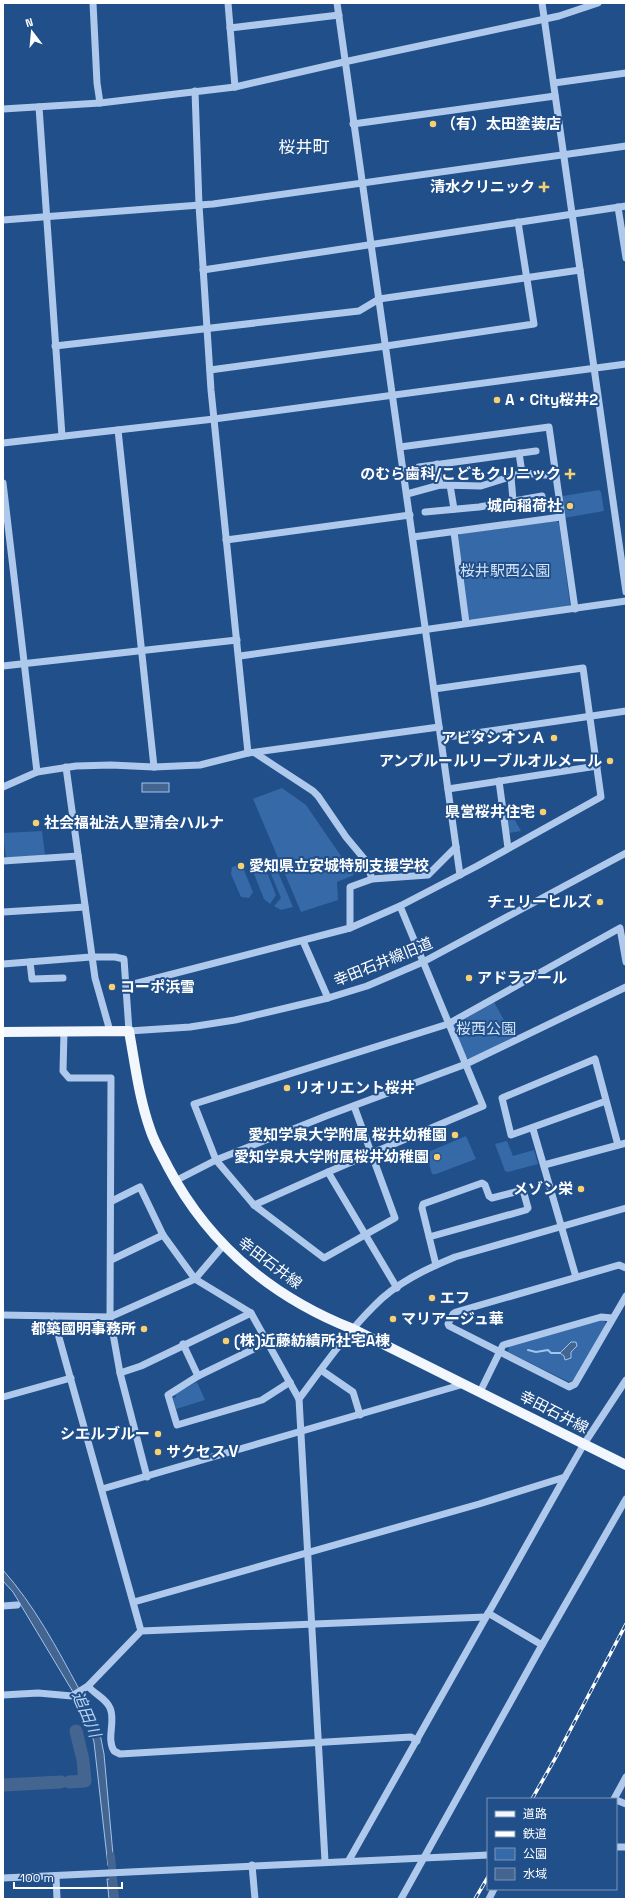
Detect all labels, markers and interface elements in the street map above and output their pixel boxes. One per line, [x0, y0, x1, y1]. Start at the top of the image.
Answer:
north arrow [12, 12, 52, 52]
text: N [24, 15, 35, 30]
place label: （有）太田塗装店 [441, 114, 561, 133]
marker: （有）太田塗装店 [428, 119, 438, 129]
district label: 桜井町 [279, 136, 330, 158]
place label: 清水クリニック [430, 177, 535, 196]
marker: 清水クリニック [538, 181, 550, 193]
place label: A・City桜井2 [505, 390, 598, 409]
marker: A・City桜井2 [492, 395, 502, 405]
place label: のむら歯科/こどもクリニック [360, 464, 561, 483]
marker: のむら歯科/こどもクリニック [564, 468, 576, 480]
place label: 城向稲荷社 [487, 496, 562, 515]
marker: 城向稲荷社 [565, 501, 575, 511]
park label: 桜井駅西公園 [460, 561, 550, 580]
place label: アビタシオンＡ [441, 728, 546, 747]
marker: アビタシオンＡ [549, 733, 559, 743]
place label: アンプルールリーブルオルメール [379, 751, 602, 770]
marker: アンプルールリーブルオルメール [605, 756, 615, 766]
place label: 県営桜井住宅 [445, 802, 535, 821]
marker: 県営桜井住宅 [538, 807, 548, 817]
place label: 社会福祉法人聖清会ハルナ [44, 813, 224, 832]
marker: 社会福祉法人聖清会ハルナ [31, 818, 41, 828]
place label: 愛知県立安城特別支援学校 [249, 856, 429, 875]
marker: 愛知県立安城特別支援学校 [236, 861, 246, 871]
place label: チェリーヒルズ [487, 892, 592, 911]
marker: チェリーヒルズ [595, 897, 605, 907]
street label: 幸田石井線旧道 [331, 933, 435, 990]
place label: アドラブール [477, 968, 567, 987]
marker: アドラブール [464, 973, 474, 983]
place label: コーポ浜雪 [120, 977, 195, 996]
marker: コーポ浜雪 [107, 982, 117, 992]
park label: 桜西公園 [456, 1019, 516, 1038]
place label: リオリエント桜井 [295, 1078, 415, 1097]
marker: リオリエント桜井 [282, 1083, 292, 1093]
place label: 愛知学泉大学附属 桜井幼稚園 [248, 1125, 447, 1144]
marker: 愛知学泉大学附属 桜井幼稚園 [450, 1130, 460, 1140]
place label: 愛知学泉大学附属桜井幼稚園 [234, 1147, 429, 1166]
marker: 愛知学泉大学附属桜井幼稚園 [432, 1152, 442, 1162]
place label: メゾン栄 [513, 1179, 573, 1198]
marker: メゾン栄 [576, 1184, 586, 1194]
street label: 幸田石井線 [235, 1232, 306, 1293]
place label: エフ [440, 1288, 470, 1307]
marker: エフ [427, 1293, 437, 1303]
place label: マリアージュ華 [401, 1309, 504, 1328]
marker: マリアージュ華 [388, 1314, 398, 1324]
place label: 都築國明事務所 [31, 1319, 136, 1338]
marker: 都築國明事務所 [139, 1324, 149, 1334]
place label: (株)近藤紡績所社宅A棟 [234, 1331, 390, 1350]
marker: (株)近藤紡績所社宅A棟 [221, 1336, 231, 1346]
street label: 幸田石井線 [516, 1386, 592, 1437]
place label: シエルブルー [60, 1424, 150, 1443]
marker: シエルブルー [153, 1429, 163, 1439]
place label: サクセスⅤ [166, 1442, 241, 1461]
marker: サクセスⅤ [153, 1447, 163, 1457]
water label: 追田川 [67, 1688, 106, 1742]
legend [487, 1798, 617, 1890]
text: 道路 [523, 1806, 547, 1822]
text: 鉄道 [523, 1826, 547, 1842]
text: 公園 [523, 1846, 547, 1862]
scale bar [14, 1864, 122, 1890]
text: 水域 [523, 1866, 547, 1882]
text: 100 m [20, 1870, 54, 1886]

